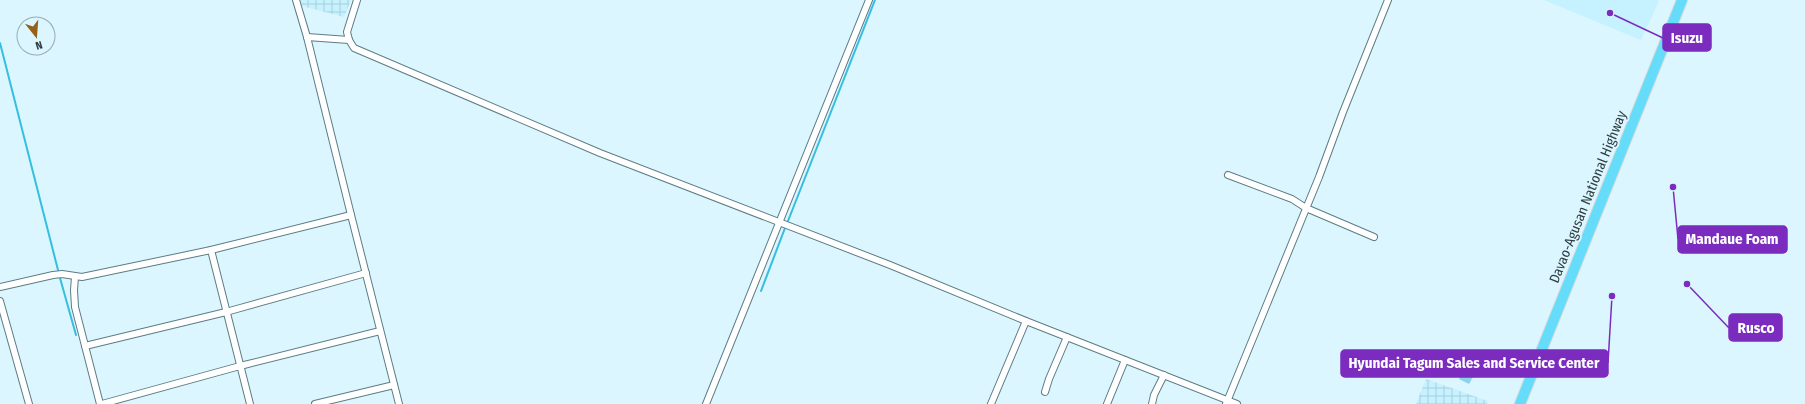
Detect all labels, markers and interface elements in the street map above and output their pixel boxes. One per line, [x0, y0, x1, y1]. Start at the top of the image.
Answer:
north arrow [16, 16, 56, 56]
callout: Isuzu [1663, 24, 1711, 51]
text: Isuzu [1671, 29, 1703, 47]
text: N [34, 38, 44, 52]
street label: Davao-Agusan National Highway [1546, 108, 1631, 286]
callout: Mandaue Foam [1678, 226, 1787, 253]
text: Mandaue Foam [1685, 230, 1779, 248]
callout: Rusco [1729, 314, 1782, 341]
text: Rusco [1737, 319, 1775, 337]
callout: Hyundai Tagum Sales and Service Center [1341, 350, 1608, 377]
text: Hyundai Tagum Sales and Service Center [1349, 354, 1600, 372]

